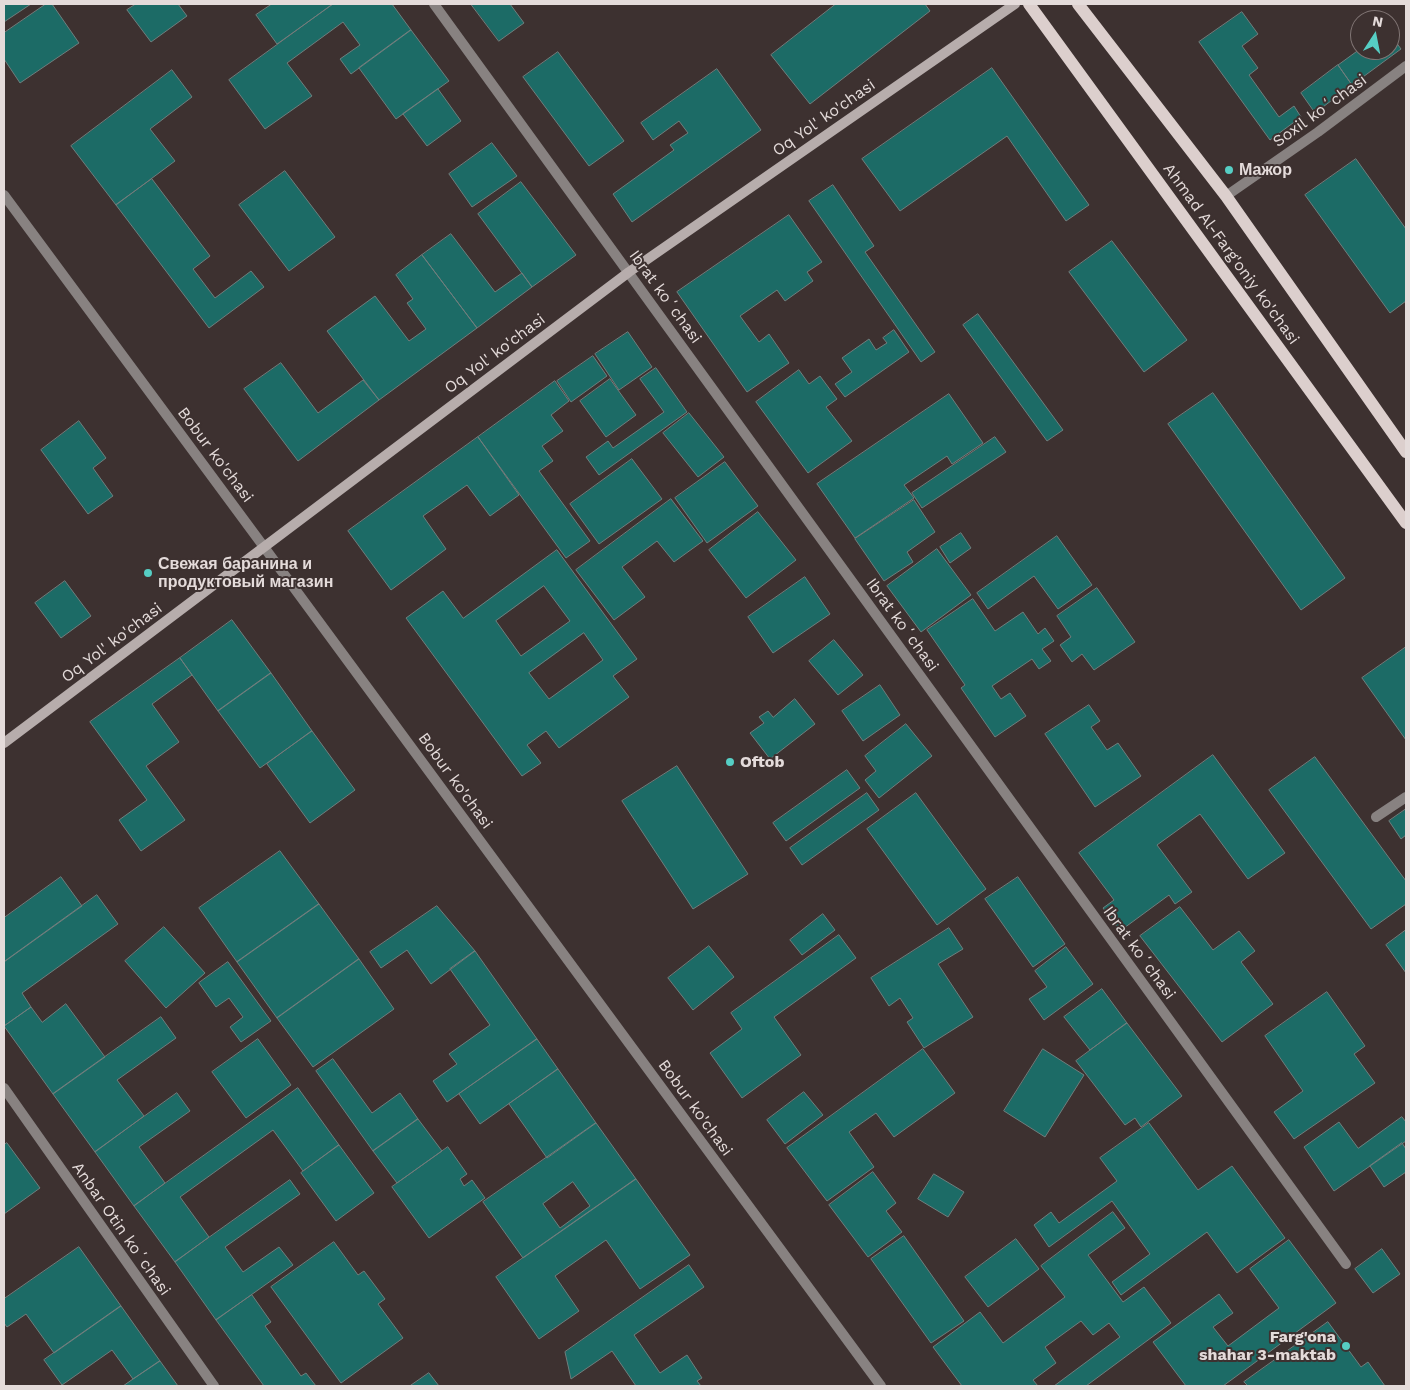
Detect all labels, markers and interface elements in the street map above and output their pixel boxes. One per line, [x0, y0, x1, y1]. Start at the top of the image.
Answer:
north arrow [1350, 10, 1400, 60]
text: N [1371, 12, 1384, 30]
street label: Soxil koʻchasi [1269, 71, 1371, 151]
street label: Oq Yol' ko'chasi [769, 75, 879, 161]
street label: Ahmad Al-Farg'oniy ko'chasi [1159, 160, 1303, 348]
place label: Мажор [1239, 160, 1292, 180]
marker: Мажор [1223, 164, 1235, 176]
street label: Ibrat koʻchasi [625, 247, 705, 347]
street label: Oq Yol' ko'chasi [441, 310, 549, 398]
street label: Bobur ko'chasi [173, 404, 257, 506]
place label: Свежая баранина и продуктовый магазин [158, 554, 333, 592]
marker: Свежая баранина и продуктовый магазин [142, 567, 154, 579]
street label: Ibrat koʻchasi [862, 575, 942, 675]
street label: Oq Yol' ko'chasi [58, 599, 166, 687]
street label: Bobur ko'chasi [414, 729, 496, 833]
place label: Oftob [740, 752, 784, 772]
marker: Oftob [724, 756, 736, 768]
street label: Ibrat koʻchasi [1099, 903, 1179, 1003]
street label: Bobur ko'chasi [654, 1056, 736, 1160]
street label: Anbar Otin koʻchasi [68, 1159, 174, 1299]
place label: Farg'ona shahar 3-maktab [1199, 1327, 1336, 1365]
marker: Farg'ona shahar 3-maktab [1340, 1340, 1352, 1352]

